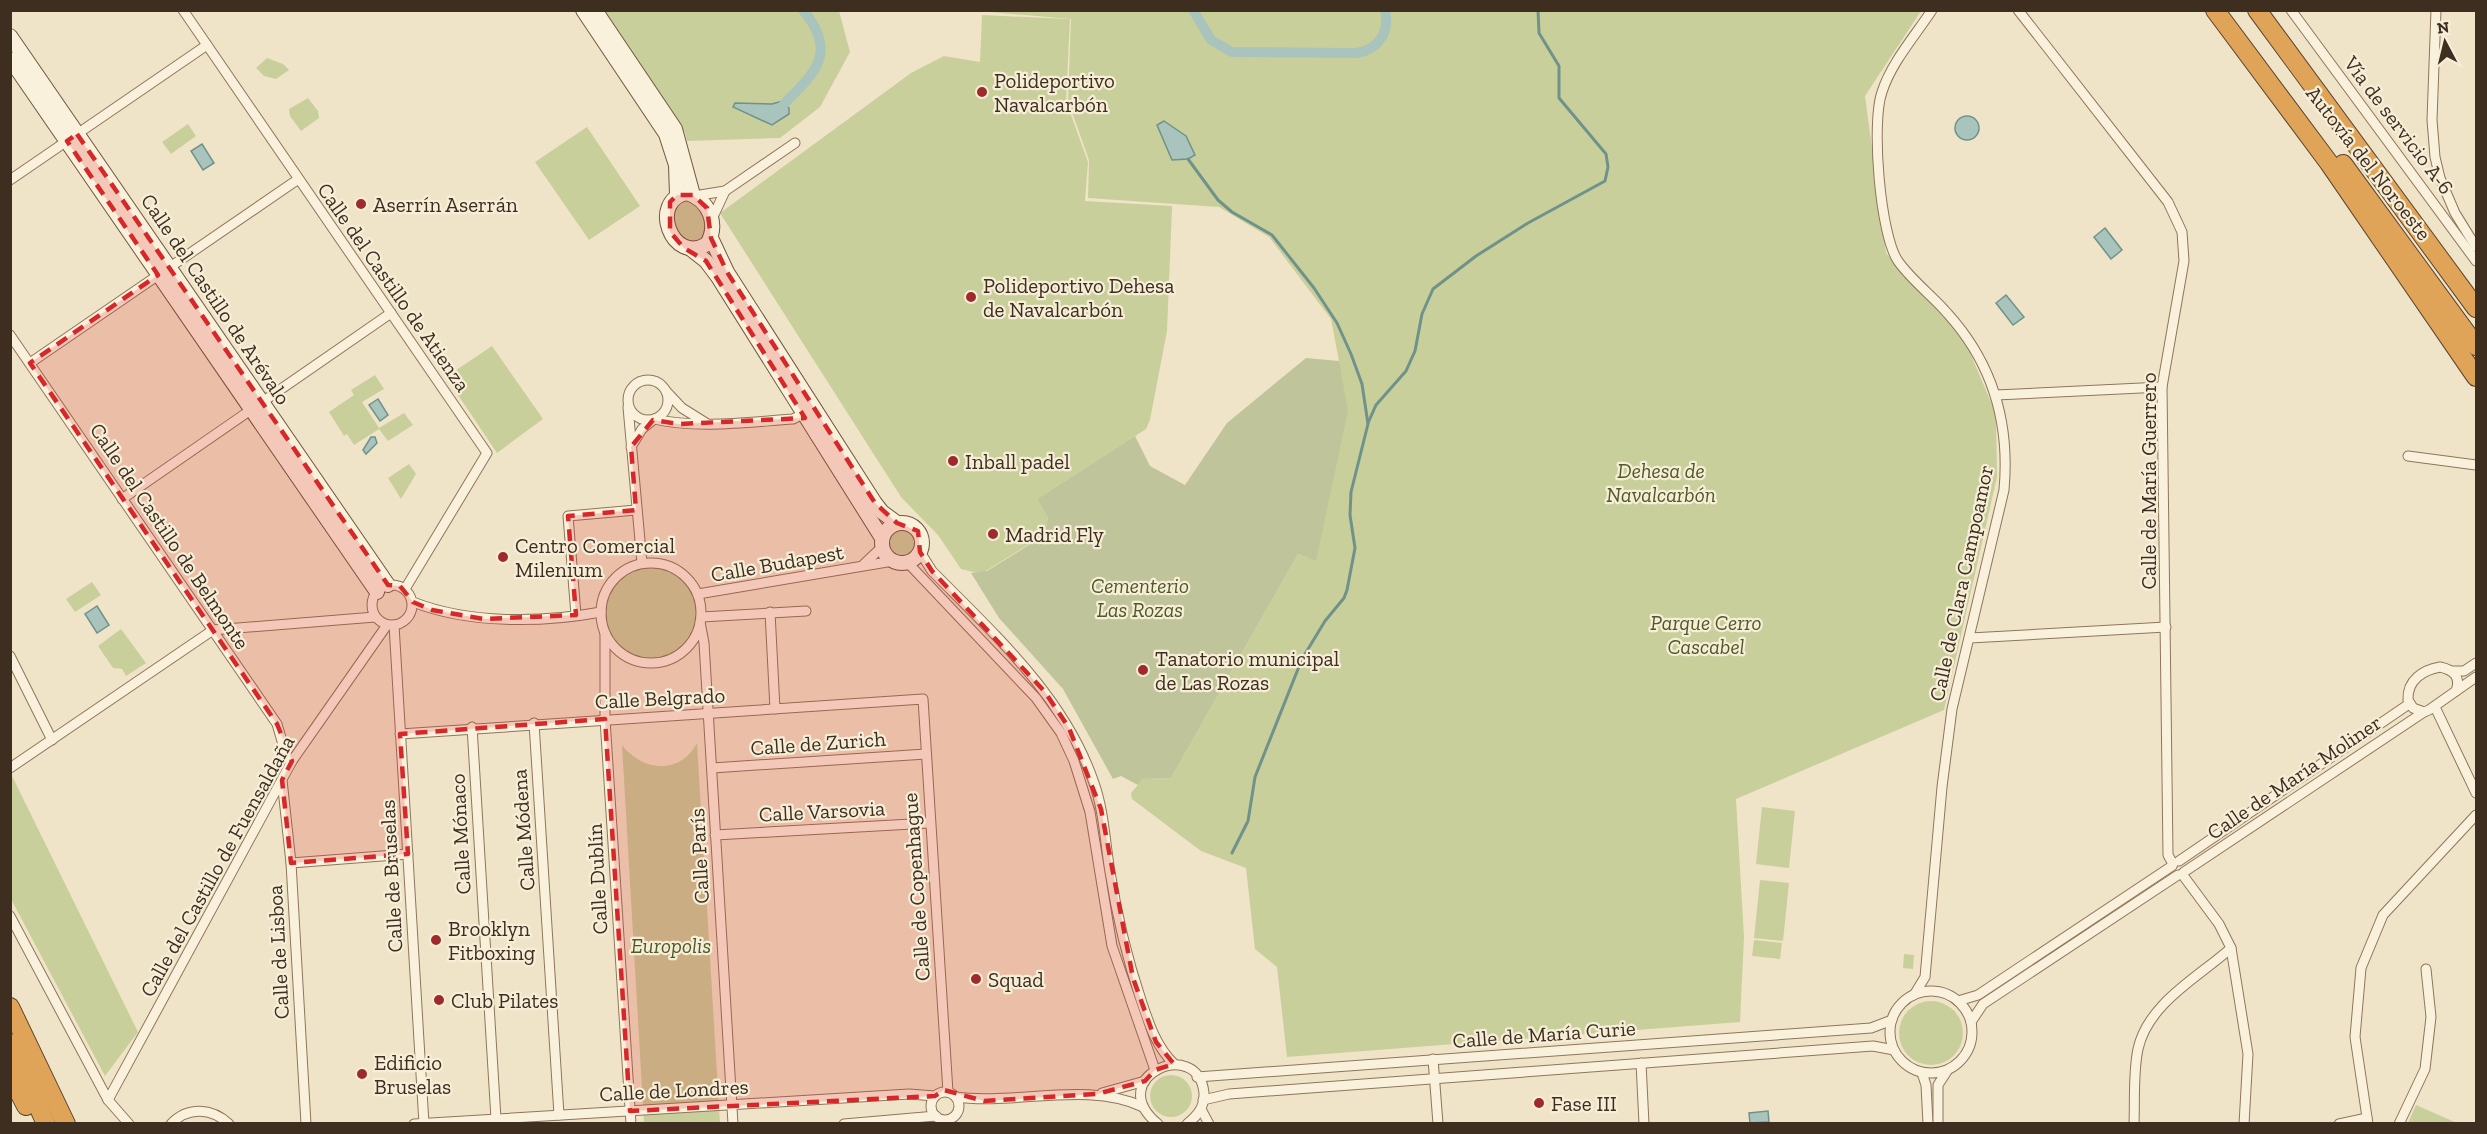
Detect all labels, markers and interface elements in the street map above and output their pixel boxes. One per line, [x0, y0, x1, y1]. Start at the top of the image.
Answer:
north arrow [2415, 12, 2475, 72]
text: N [2436, 17, 2450, 38]
street label: Vía de servicio A-6 [2338, 50, 2459, 199]
place label: Polideportivo Navalcarbón [994, 68, 1115, 117]
street label: Autovía del Noroeste [2301, 81, 2437, 245]
marker: Polideportivo Navalcarbón [975, 85, 989, 99]
street label: Calle del Castillo de Atienza [312, 178, 476, 396]
street label: Calle del Castillo de Arévalo [136, 189, 296, 409]
place label: Aserrín Aserrán [373, 192, 518, 217]
marker: Aserrín Aserrán [354, 197, 368, 211]
place label: Polideportivo Dehesa de Navalcarbón [983, 273, 1174, 322]
marker: Polideportivo Dehesa de Navalcarbón [964, 290, 978, 304]
street label: Calle de María Guerrero [2136, 372, 2161, 590]
street label: Calle del Castillo de Belmonte [85, 418, 255, 654]
place label: Inball padel [965, 449, 1070, 474]
marker: Inball padel [946, 454, 960, 468]
park label: Dehesa de Navalcarbón [1606, 458, 1716, 507]
street label: Calle de Clara Campoamor [1924, 463, 1998, 703]
place label: Madrid Fly [1005, 522, 1104, 547]
marker: Madrid Fly [986, 527, 1000, 541]
place label: Centro Comercial Milenium [515, 533, 675, 582]
street label: Calle Budapest [709, 539, 845, 587]
marker: Centro Comercial Milenium [496, 550, 510, 564]
park label: Cementerio Las Rozas [1091, 573, 1189, 622]
park label: Parque Cerro Cascabel [1650, 610, 1762, 659]
place label: Tanatorio municipal de Las Rozas [1155, 646, 1340, 695]
marker: Tanatorio municipal de Las Rozas [1136, 663, 1150, 677]
street label: Calle Belgrado [594, 682, 726, 714]
street label: Calle de María Moliner [2202, 709, 2386, 845]
street label: Calle de Zurich [750, 726, 887, 760]
street label: Calle del Castillo de Fuensaldaña [135, 731, 299, 1001]
street label: Calle Módena [506, 768, 540, 892]
street label: Calle Mónaco [444, 773, 476, 895]
street label: Calle de Copenhague [897, 792, 935, 982]
street label: Calle Varsovia [758, 795, 886, 827]
street label: Calle de Bruselas [375, 799, 407, 953]
street label: Calle París [684, 808, 714, 904]
street label: Calle Dublín [582, 823, 612, 935]
street label: Calle de Lisboa [262, 884, 294, 1020]
place label: Brooklyn Fitboxing [448, 916, 536, 965]
marker: Brooklyn Fitboxing [429, 933, 443, 947]
park label: Europolis [631, 933, 711, 958]
place label: Squad [988, 967, 1044, 992]
marker: Squad [969, 972, 983, 986]
place label: Club Pilates [451, 988, 558, 1013]
marker: Club Pilates [432, 993, 446, 1007]
street label: Calle de María Curie [1452, 1015, 1637, 1053]
place label: Edificio Bruselas [374, 1050, 451, 1099]
marker: Edificio Bruselas [355, 1067, 369, 1081]
street label: Calle de Londres [599, 1074, 749, 1106]
place label: Fase III [1551, 1091, 1617, 1116]
marker: Fase III [1532, 1096, 1546, 1110]

